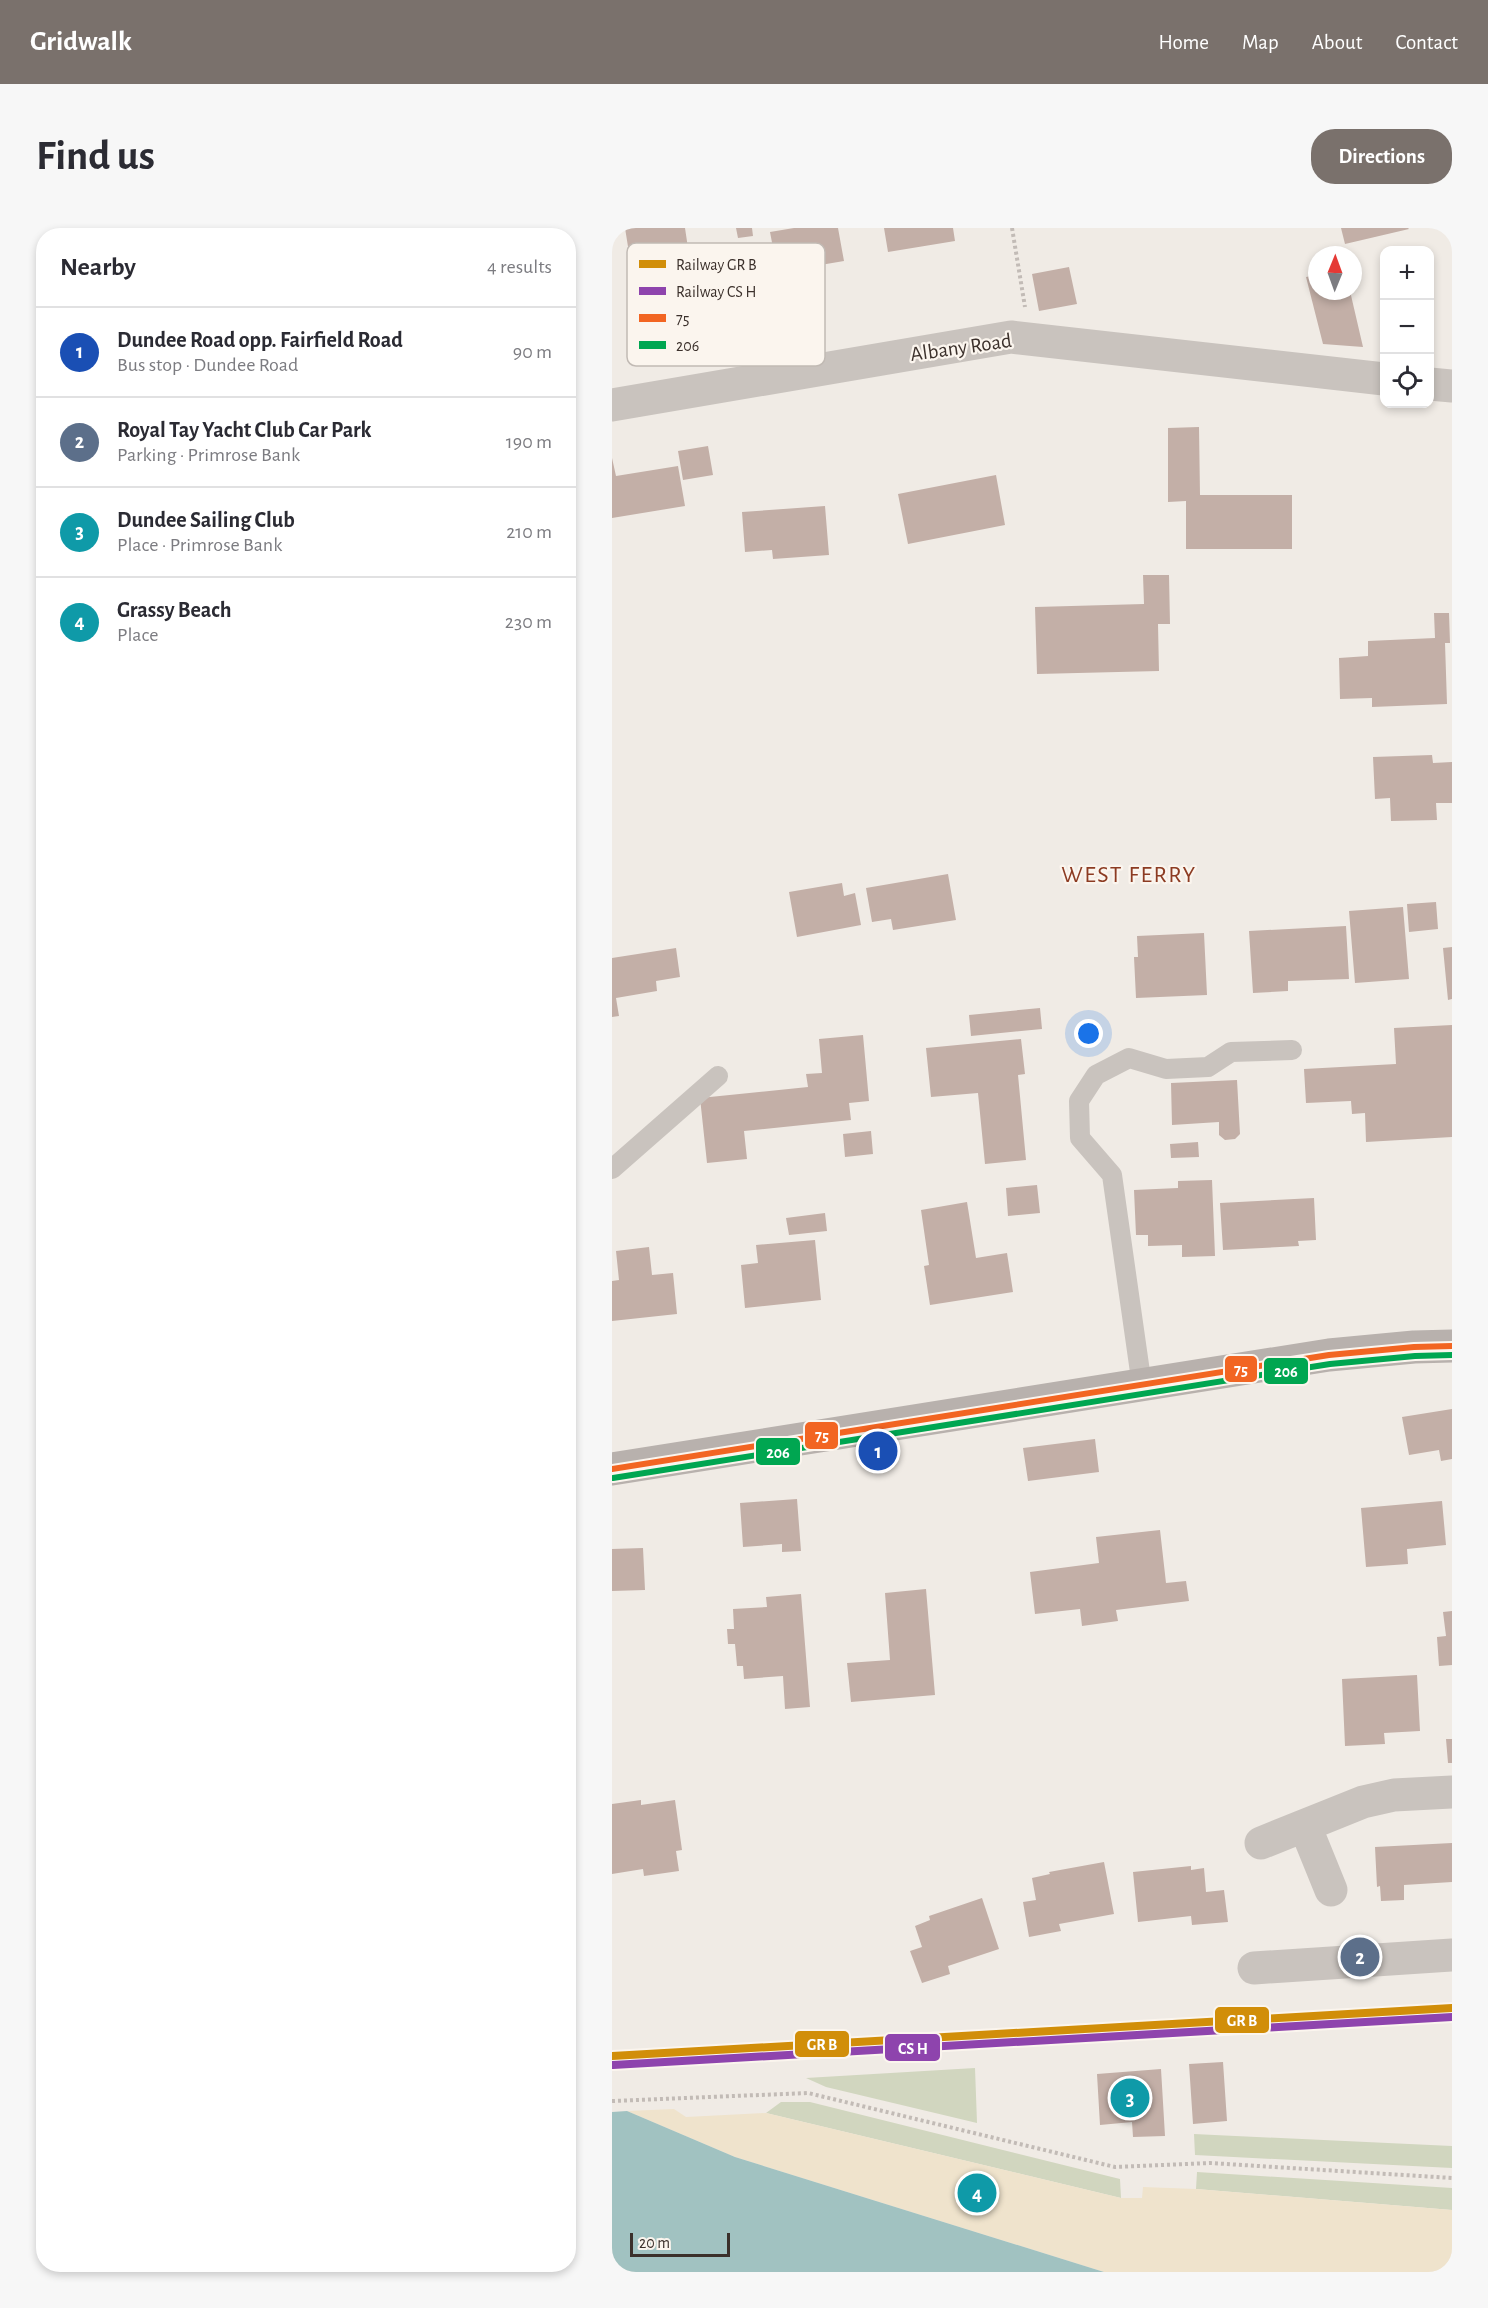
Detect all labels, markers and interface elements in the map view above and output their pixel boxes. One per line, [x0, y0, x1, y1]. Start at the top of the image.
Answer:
text: Gridwalk [30, 28, 132, 56]
text: Home [1158, 32, 1209, 53]
text: Map [1242, 32, 1279, 53]
text: About [1312, 32, 1362, 53]
text: Contact [1395, 32, 1458, 53]
button: Directions [1311, 129, 1452, 184]
text: Find us [36, 135, 155, 177]
legend [627, 243, 825, 366]
north arrow [1308, 246, 1362, 300]
map controls [1380, 246, 1434, 408]
button: + [1380, 246, 1434, 300]
text: Nearby [60, 254, 136, 280]
text: 4 results [487, 257, 552, 277]
text: Railway GR B [676, 257, 757, 274]
text: Railway CS H [676, 284, 756, 301]
button: − [1380, 300, 1434, 354]
text: 75 [676, 311, 689, 327]
text: Dundee Road opp. Fairfield Road [117, 329, 403, 351]
street label: Albany Road [909, 330, 1013, 365]
text: 206 [676, 338, 699, 354]
text: 1 [76, 342, 83, 362]
text: 90 m [513, 342, 552, 362]
button: locate [1380, 354, 1434, 408]
text: Bus stop · Dundee Road [117, 355, 298, 375]
text: Royal Tay Yacht Club Car Park [117, 419, 371, 441]
text: 2 [75, 432, 84, 452]
text: 190 m [506, 432, 552, 452]
text: Parking · Primrose Bank [117, 445, 300, 465]
text: Dundee Sailing Club [117, 509, 295, 531]
text: 3 [75, 522, 84, 542]
text: 210 m [506, 522, 552, 542]
text: Place · Primrose Bank [117, 535, 282, 555]
text: Grassy Beach [117, 599, 231, 621]
text: 4 [74, 612, 85, 632]
text: 230 m [505, 612, 552, 632]
text: Place [117, 625, 158, 645]
district label: WEST FERRY [1061, 863, 1197, 887]
your location [1074, 1019, 1103, 1048]
line badge: 75 [1224, 1355, 1258, 1383]
line badge: 206 [1263, 1357, 1309, 1385]
text: 75 [1234, 1362, 1248, 1378]
text: 206 [1274, 1364, 1298, 1380]
line badge: 75 [804, 1421, 839, 1450]
text: 75 [815, 1428, 829, 1444]
pin: 1 [858, 1428, 898, 1474]
line badge: 206 [755, 1437, 801, 1466]
text: 206 [766, 1445, 790, 1461]
pin: 2 [1340, 1934, 1380, 1980]
line badge: GR B [1214, 2006, 1270, 2034]
text: GR B [1227, 2013, 1257, 2029]
line badge: GR B [794, 2030, 850, 2058]
line badge: CS H [884, 2033, 941, 2062]
text: GR B [807, 2037, 837, 2053]
text: CS H [898, 2041, 928, 2057]
pin: 3 [1110, 2076, 1150, 2120]
pin: 4 [958, 2170, 997, 2216]
scale bar [630, 2230, 730, 2258]
text: 20 m [639, 2235, 670, 2251]

